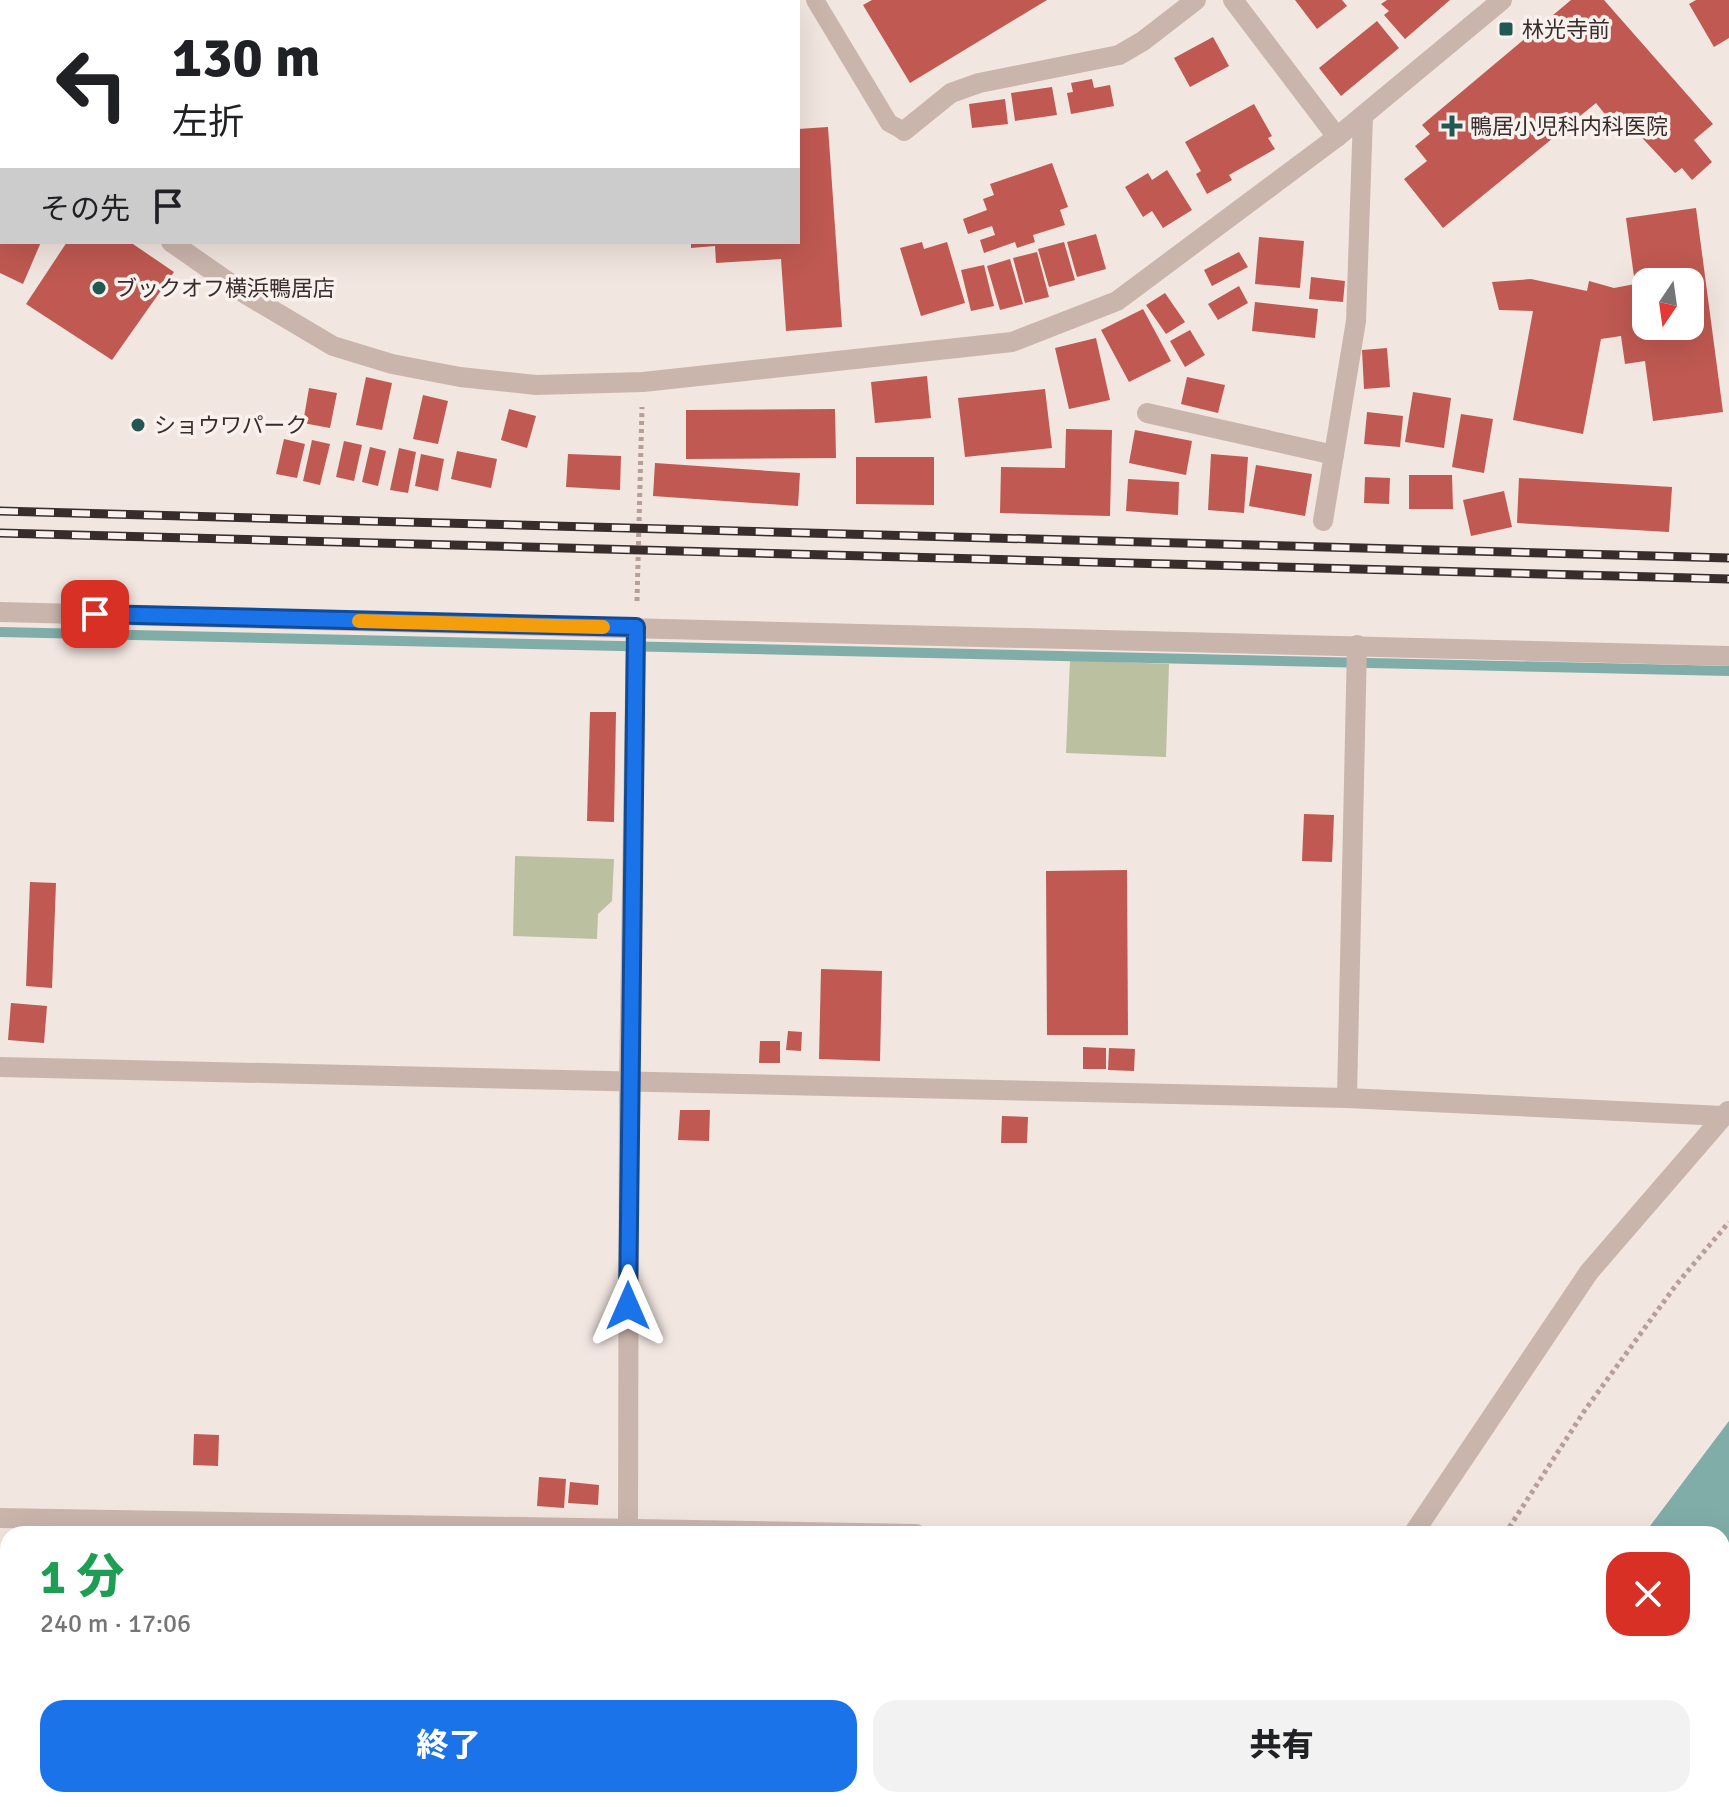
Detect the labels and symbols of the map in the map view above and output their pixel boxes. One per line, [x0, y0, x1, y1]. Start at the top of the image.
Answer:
place label: 林光寺前 [1522, 16, 1610, 43]
marker: 林光寺前 [1497, 20, 1515, 38]
place label: 鴨居小児科内科医院 [1470, 113, 1668, 140]
marker: 鴨居小児科内科医院 [1441, 115, 1463, 137]
north arrow [1632, 268, 1704, 340]
place label: ブックオフ横浜鴨居店 [115, 275, 335, 302]
marker: ブックオフ横浜鴨居店 [90, 279, 108, 297]
place label: ショウワパーク [154, 412, 308, 439]
marker: ショウワパーク [129, 416, 147, 434]
pin [61, 580, 129, 648]
position arrow [586, 1264, 670, 1348]

